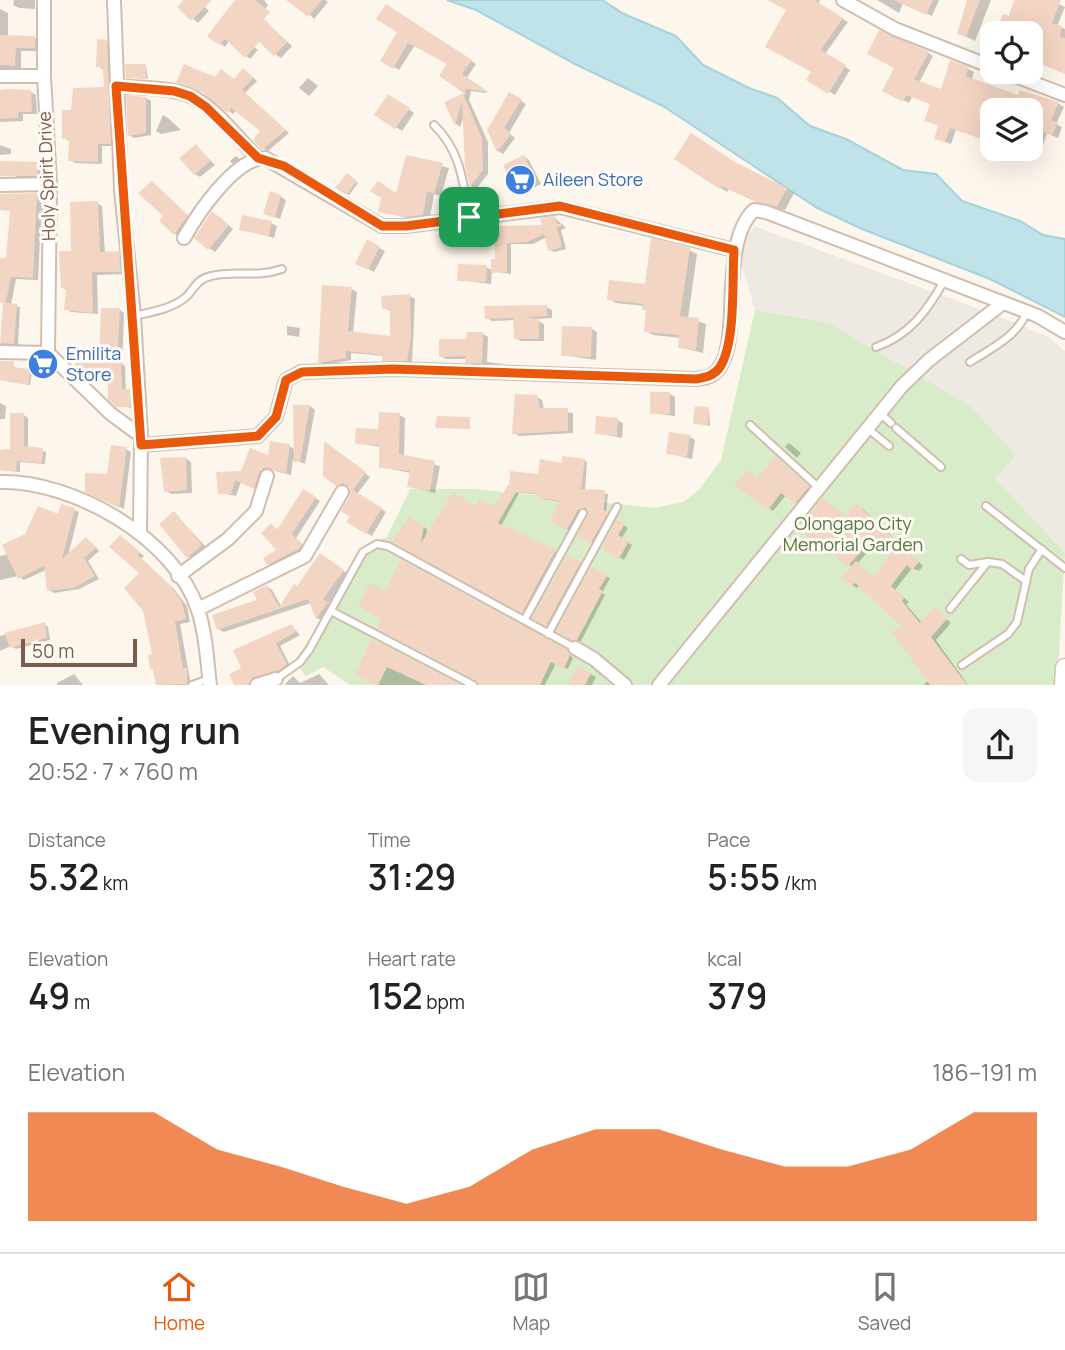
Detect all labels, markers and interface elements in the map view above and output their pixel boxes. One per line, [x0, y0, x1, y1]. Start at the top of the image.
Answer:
map controls [980, 21, 1043, 161]
button: locate [980, 21, 1043, 84]
button: layers [980, 98, 1043, 161]
street label: Holy Spirit Drive [32, 111, 60, 241]
supermarket icon: Aileen Store [503, 163, 537, 197]
place label: Aileen Store [543, 167, 643, 191]
pin [439, 187, 499, 247]
icon: arrive [450, 198, 488, 236]
place label: Emilita Store [66, 341, 121, 386]
supermarket icon: Emilita Store [26, 347, 60, 381]
park label: Olongapo City Memorial Garden [783, 511, 923, 556]
scale bar [21, 636, 136, 668]
text: 50 m [32, 638, 74, 664]
text: Evening run [28, 703, 241, 755]
button: share [963, 708, 1037, 782]
text: 20:52 · 7 × 760 m [28, 755, 198, 787]
text: Distance [28, 827, 106, 853]
text: Time [368, 827, 411, 853]
text: Pace [707, 827, 750, 853]
text: 5.32 [28, 853, 99, 901]
text: 31:29 [368, 853, 456, 901]
text: 5:55 [707, 853, 780, 901]
text: km [99, 870, 128, 896]
text: /km [780, 870, 817, 896]
text: Elevation [28, 946, 108, 972]
text: Heart rate [368, 946, 456, 972]
text: kcal [707, 946, 742, 972]
text: 49 [28, 972, 70, 1020]
text: 152 [368, 972, 422, 1020]
text: 379 [707, 972, 767, 1020]
text: m [70, 989, 90, 1015]
text: bpm [422, 989, 465, 1015]
text: Elevation [28, 1056, 125, 1088]
text: 186–191 m [932, 1056, 1037, 1088]
tab: Home [154, 1268, 205, 1336]
tab: Map [512, 1268, 550, 1336]
tab: Saved [858, 1268, 911, 1336]

